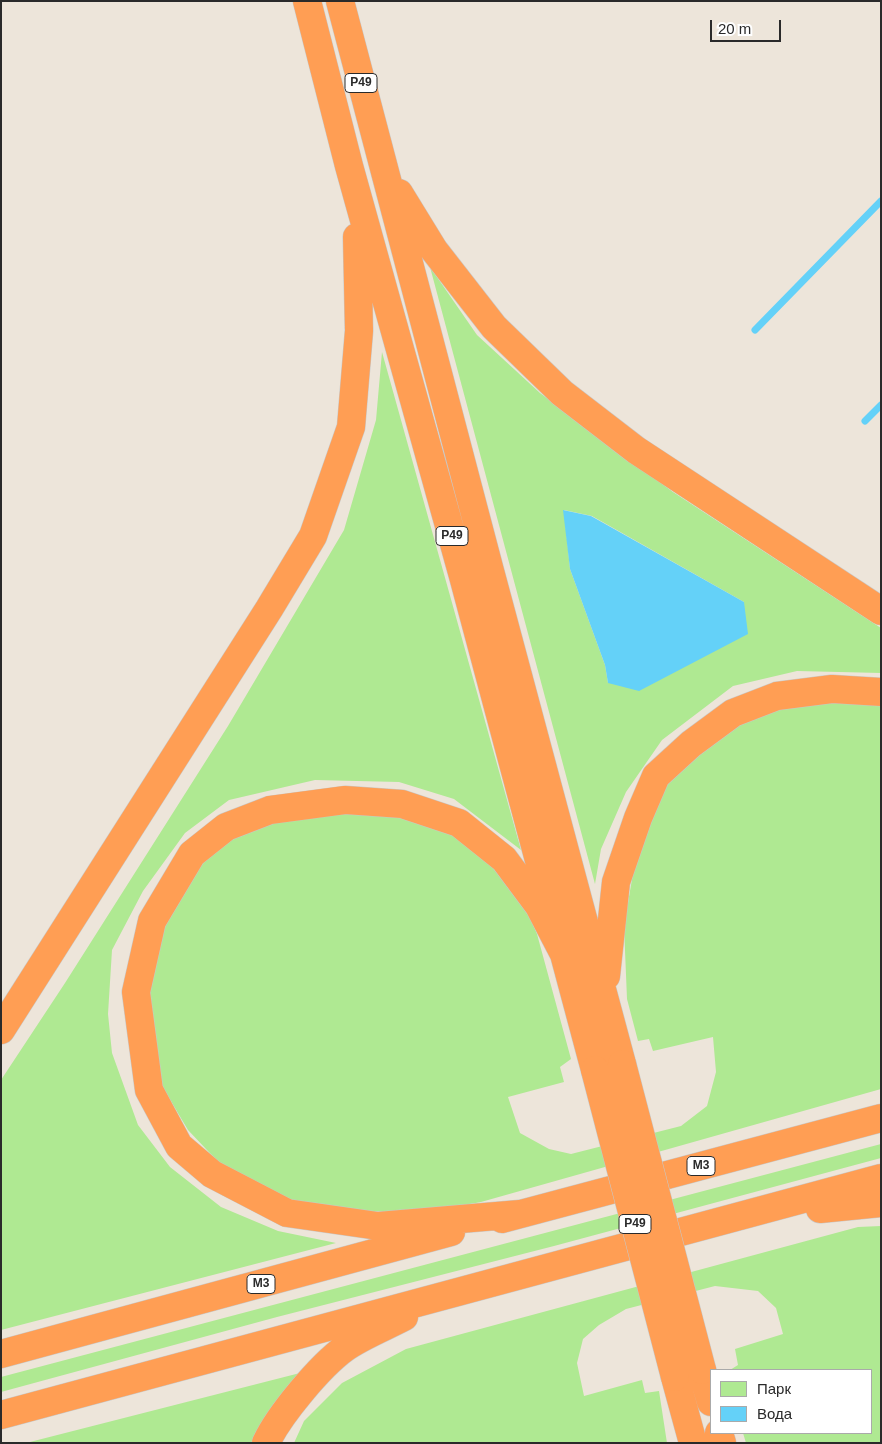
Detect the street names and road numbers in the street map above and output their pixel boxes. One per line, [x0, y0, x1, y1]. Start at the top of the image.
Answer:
road number: Р49 [345, 74, 377, 92]
road number: Р49 [436, 526, 468, 546]
road number: М3 [687, 1156, 715, 1176]
road number: Р49 [619, 1214, 651, 1234]
road number: М3 [247, 1274, 275, 1294]

